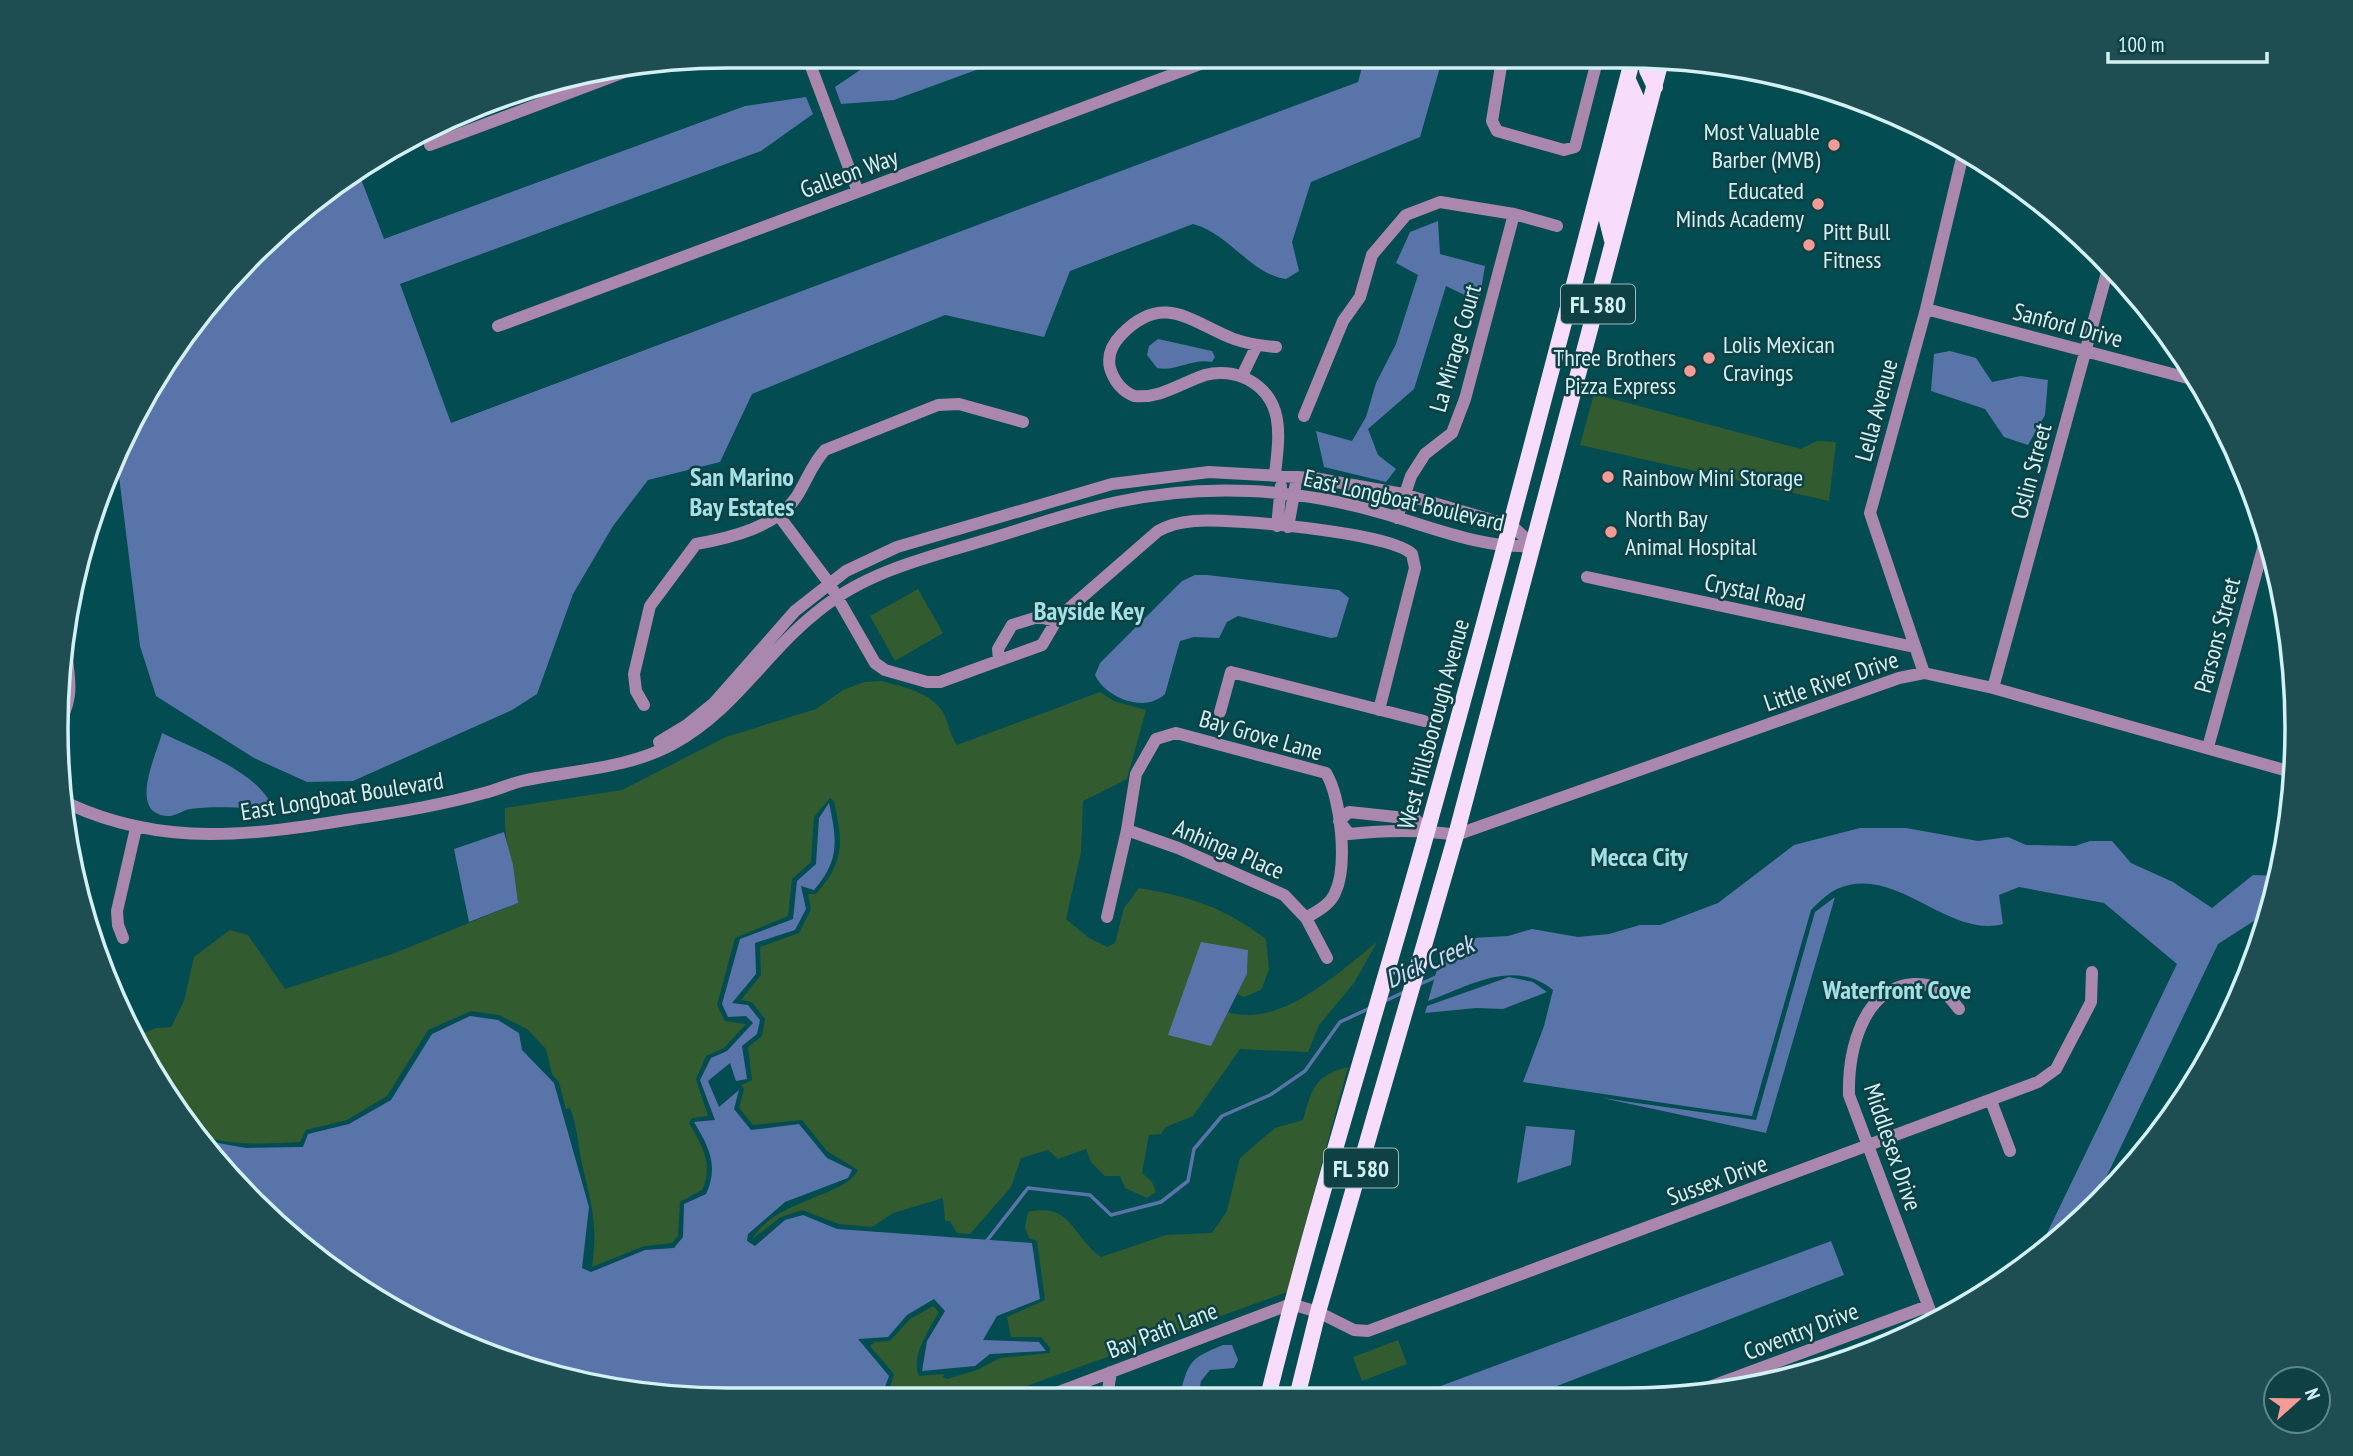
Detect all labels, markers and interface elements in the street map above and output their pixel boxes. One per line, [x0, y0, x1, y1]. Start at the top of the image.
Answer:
scale bar [2108, 21, 2267, 65]
text: 100 m [2118, 31, 2164, 58]
place label: Most Valuable Barber (MVB) [1704, 116, 1820, 175]
marker: Most Valuable Barber (MVB) [1826, 137, 1842, 153]
street label: Galleon Way [796, 141, 902, 205]
place label: Educated Minds Academy [1676, 175, 1804, 234]
marker: Educated Minds Academy [1810, 196, 1826, 212]
place label: Pitt Bull Fitness [1823, 216, 1891, 275]
marker: Pitt Bull Fitness [1801, 237, 1817, 253]
street label: La Mirage Court [1422, 280, 1488, 415]
road number: FL 580 [1561, 284, 1635, 324]
street label: Sanford Drive [2010, 295, 2126, 355]
place label: Lolis Mexican Cravings [1723, 329, 1835, 388]
place label: Three Brothers Pizza Express [1553, 342, 1676, 401]
marker: Lolis Mexican Cravings [1701, 350, 1717, 366]
street label: Lella Avenue [1847, 355, 1905, 465]
marker: Three Brothers Pizza Express [1682, 363, 1698, 379]
street label: Oslin Street [2003, 420, 2059, 522]
district label: San Marino Bay Estates [690, 460, 794, 523]
street label: East Longboat Boulevard [1301, 462, 1507, 538]
place label: Rainbow Mini Storage [1622, 462, 1803, 493]
marker: Rainbow Mini Storage [1600, 469, 1616, 485]
place label: North Bay Animal Hospital [1625, 503, 1757, 562]
marker: North Bay Animal Hospital [1603, 524, 1619, 540]
street label: Crystal Road [1702, 566, 1808, 618]
street label: Parsons Street [2187, 573, 2247, 696]
district label: Bayside Key [1034, 594, 1145, 627]
street label: West Hillsborough Avenue [1390, 615, 1476, 833]
street label: Little River Drive [1760, 644, 1902, 718]
street label: Bay Grove Lane [1196, 703, 1326, 767]
street label: East Longboat Boulevard [238, 765, 446, 827]
street label: Anhinga Place [1169, 812, 1289, 886]
district label: Mecca City [1590, 840, 1688, 873]
water label: Dick Creek [1380, 926, 1481, 995]
district label: Waterfront Cove [1822, 973, 1971, 1006]
street label: Middlesex Drive [1857, 1079, 1929, 1215]
road number: FL 580 [1324, 1148, 1398, 1188]
street label: Sussex Drive [1663, 1148, 1771, 1212]
street label: Bay Path Lane [1102, 1295, 1222, 1365]
street label: Coventry Drive [1739, 1295, 1863, 1367]
north arrow [2262, 1365, 2332, 1435]
text: N [2300, 1385, 2326, 1403]

